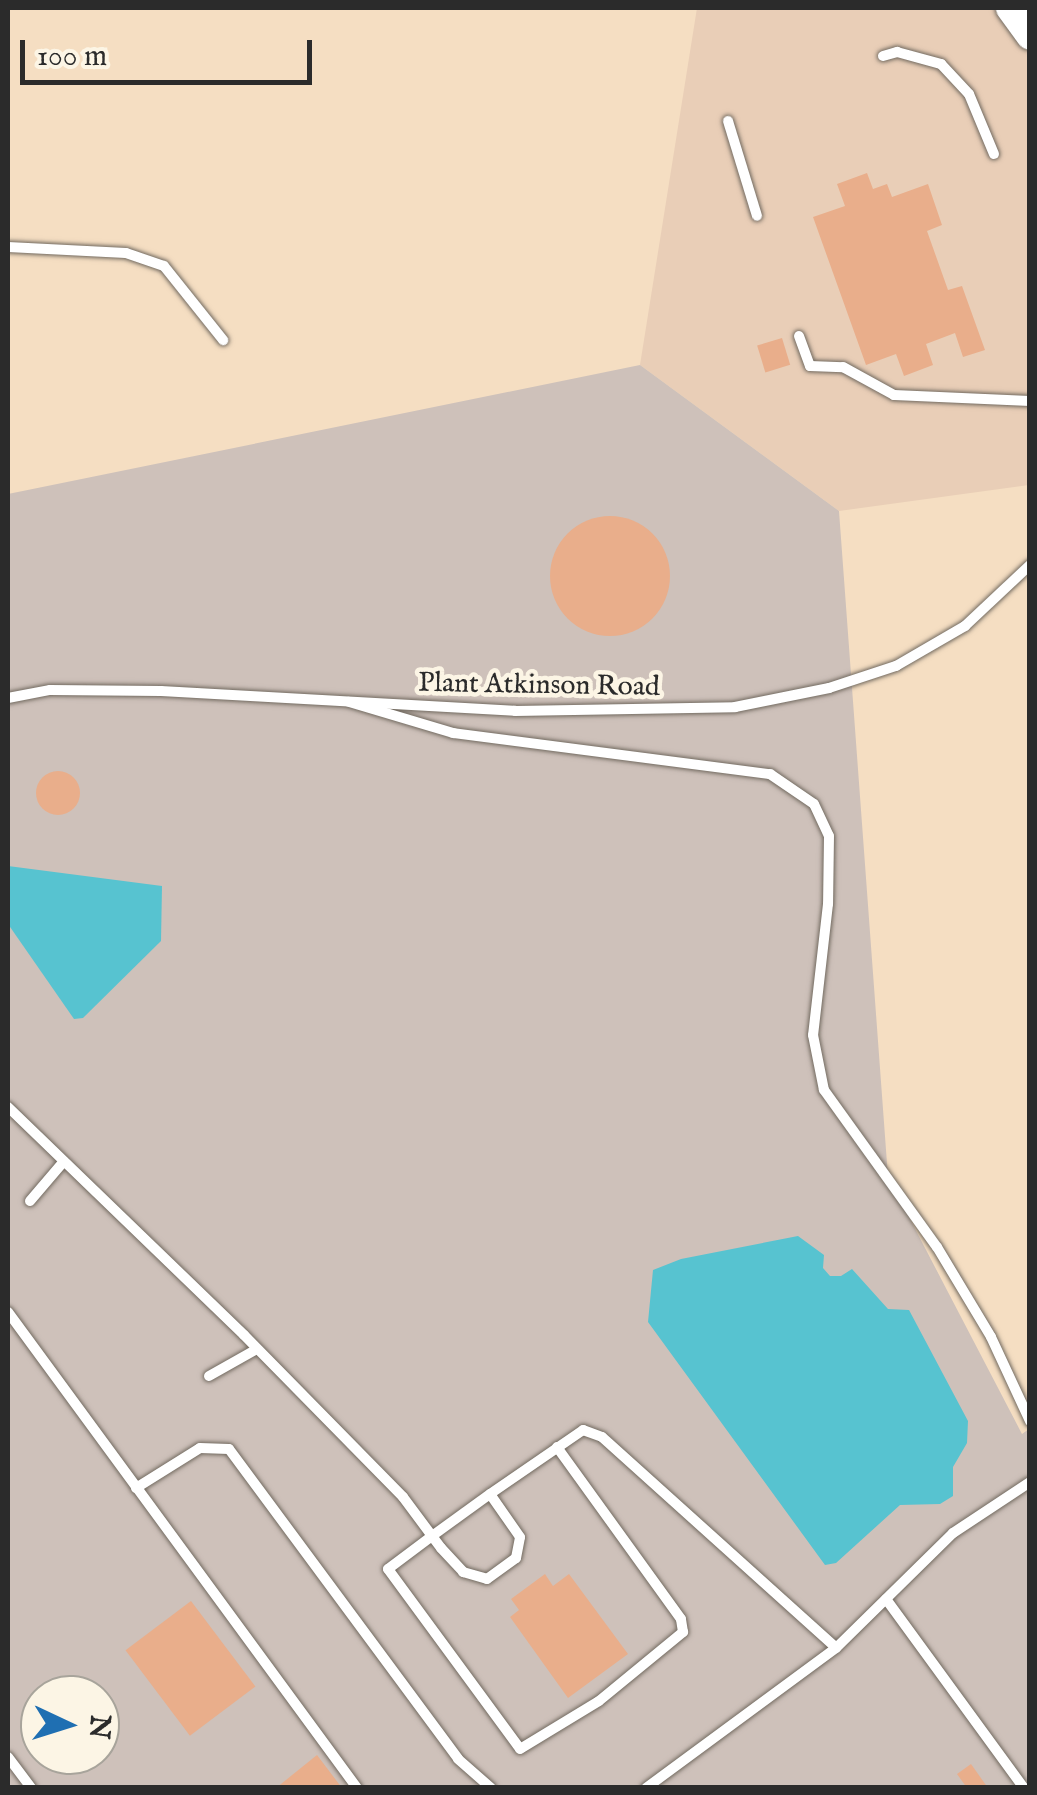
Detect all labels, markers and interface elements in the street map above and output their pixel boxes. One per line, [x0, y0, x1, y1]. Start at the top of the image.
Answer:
scale bar [25, 20, 318, 82]
text: 100 m [37, 38, 107, 76]
street label: Plant Atkinson Road [418, 667, 660, 705]
north arrow [20, 1675, 120, 1775]
text: N [80, 1714, 117, 1740]

